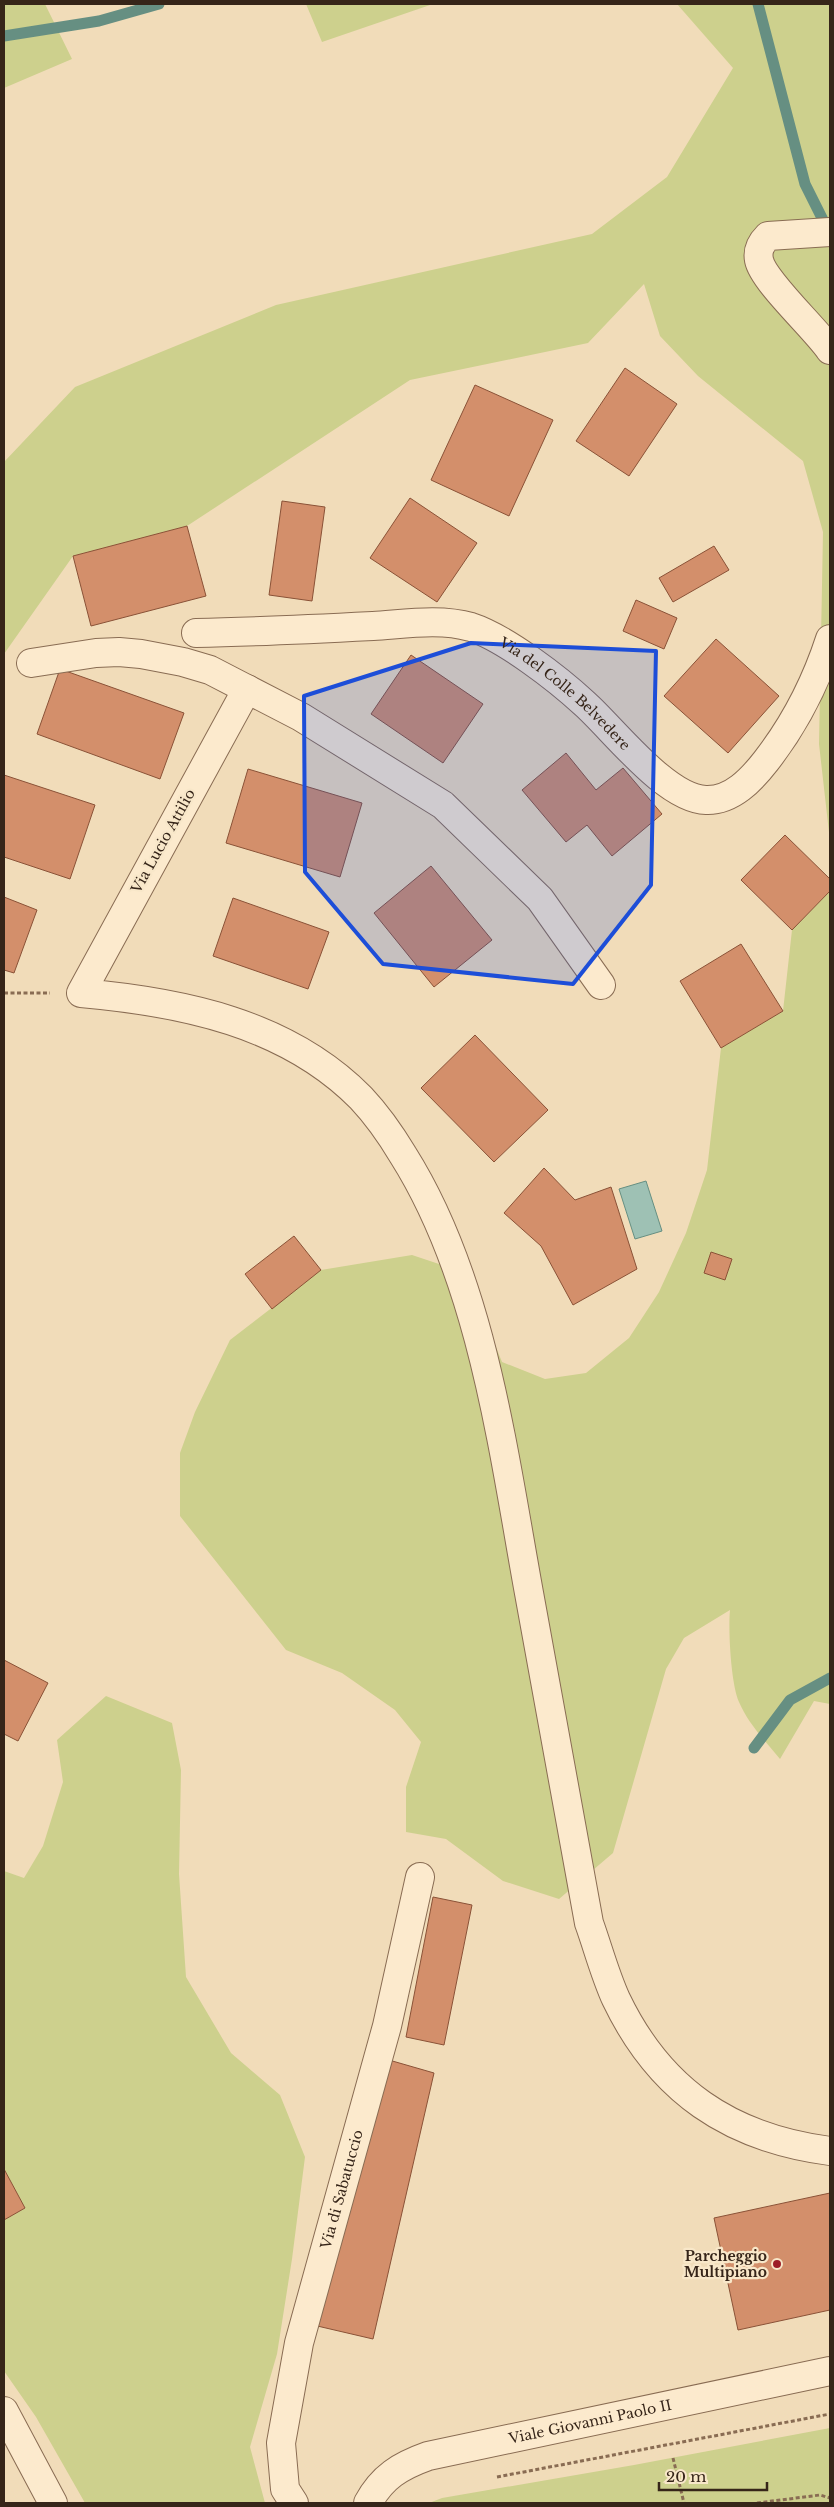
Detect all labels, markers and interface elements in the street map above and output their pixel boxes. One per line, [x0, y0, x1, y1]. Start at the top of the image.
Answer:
street label: Via del Colle Belvedere [495, 633, 634, 754]
street label: Via Lucio Attilio [126, 786, 199, 897]
street label: Via di Sabatuccio [316, 2128, 367, 2252]
place label: Parcheggio Multipiano [684, 2247, 767, 2281]
marker: Parcheggio Multipiano [771, 2258, 783, 2270]
street label: Viale Giovanni Paolo II [506, 2396, 673, 2448]
scale bar [659, 2460, 766, 2492]
text: 20 m [666, 2467, 706, 2486]

